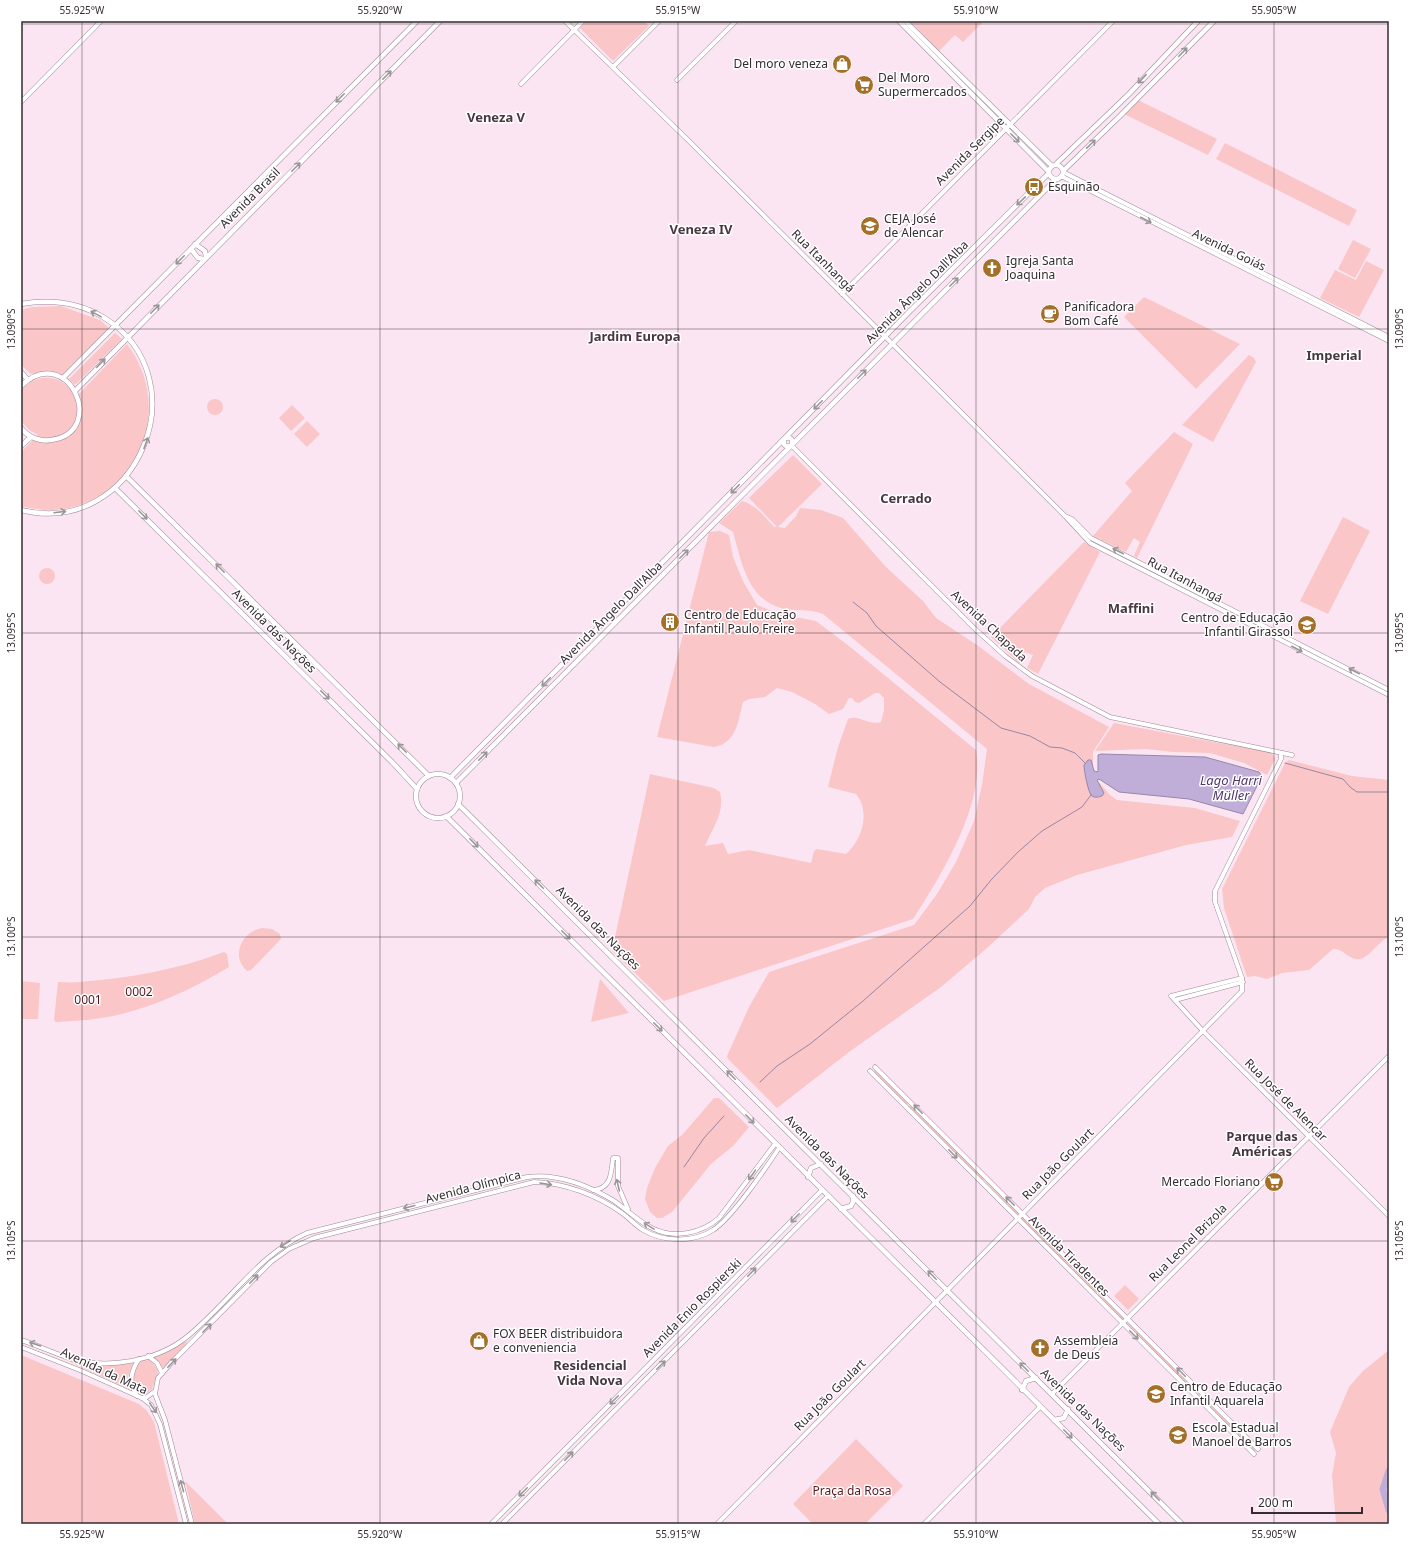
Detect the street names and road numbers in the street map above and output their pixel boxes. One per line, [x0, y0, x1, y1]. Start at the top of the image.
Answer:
street label: Avenida Sergipe [931, 112, 1008, 189]
street label: Avenida Brasil [216, 164, 284, 232]
street label: Avenida Goiás [1190, 224, 1269, 275]
street label: Rua Itanhangá [788, 225, 859, 296]
street label: Avenida Ângelo Dall'Alba [861, 236, 972, 347]
street label: Rua Itanhangá [1145, 553, 1226, 607]
street label: Avenida Ângelo Dall'Alba [555, 557, 666, 668]
street label: Avenida das Nações [229, 585, 320, 677]
street label: Avenida Chapada [948, 586, 1031, 665]
street label: Avenida das Nações [553, 882, 644, 974]
street label: Rua José de Alencar [1241, 1055, 1331, 1145]
street label: Avenida das Nações [782, 1111, 873, 1203]
street label: Rua João Goulart [1018, 1124, 1098, 1203]
street label: Avenida Olímpica [423, 1166, 522, 1207]
street label: Rua Leonel Brizola [1145, 1200, 1230, 1285]
street label: Avenida Tiradentes [1025, 1211, 1114, 1300]
street label: Avenida Enio Rospierski [638, 1254, 745, 1361]
street label: Avenida da Mata [58, 1343, 150, 1398]
street label: Rua João Goulart [790, 1355, 870, 1434]
street label: Avenida das Nações [1037, 1364, 1130, 1455]

